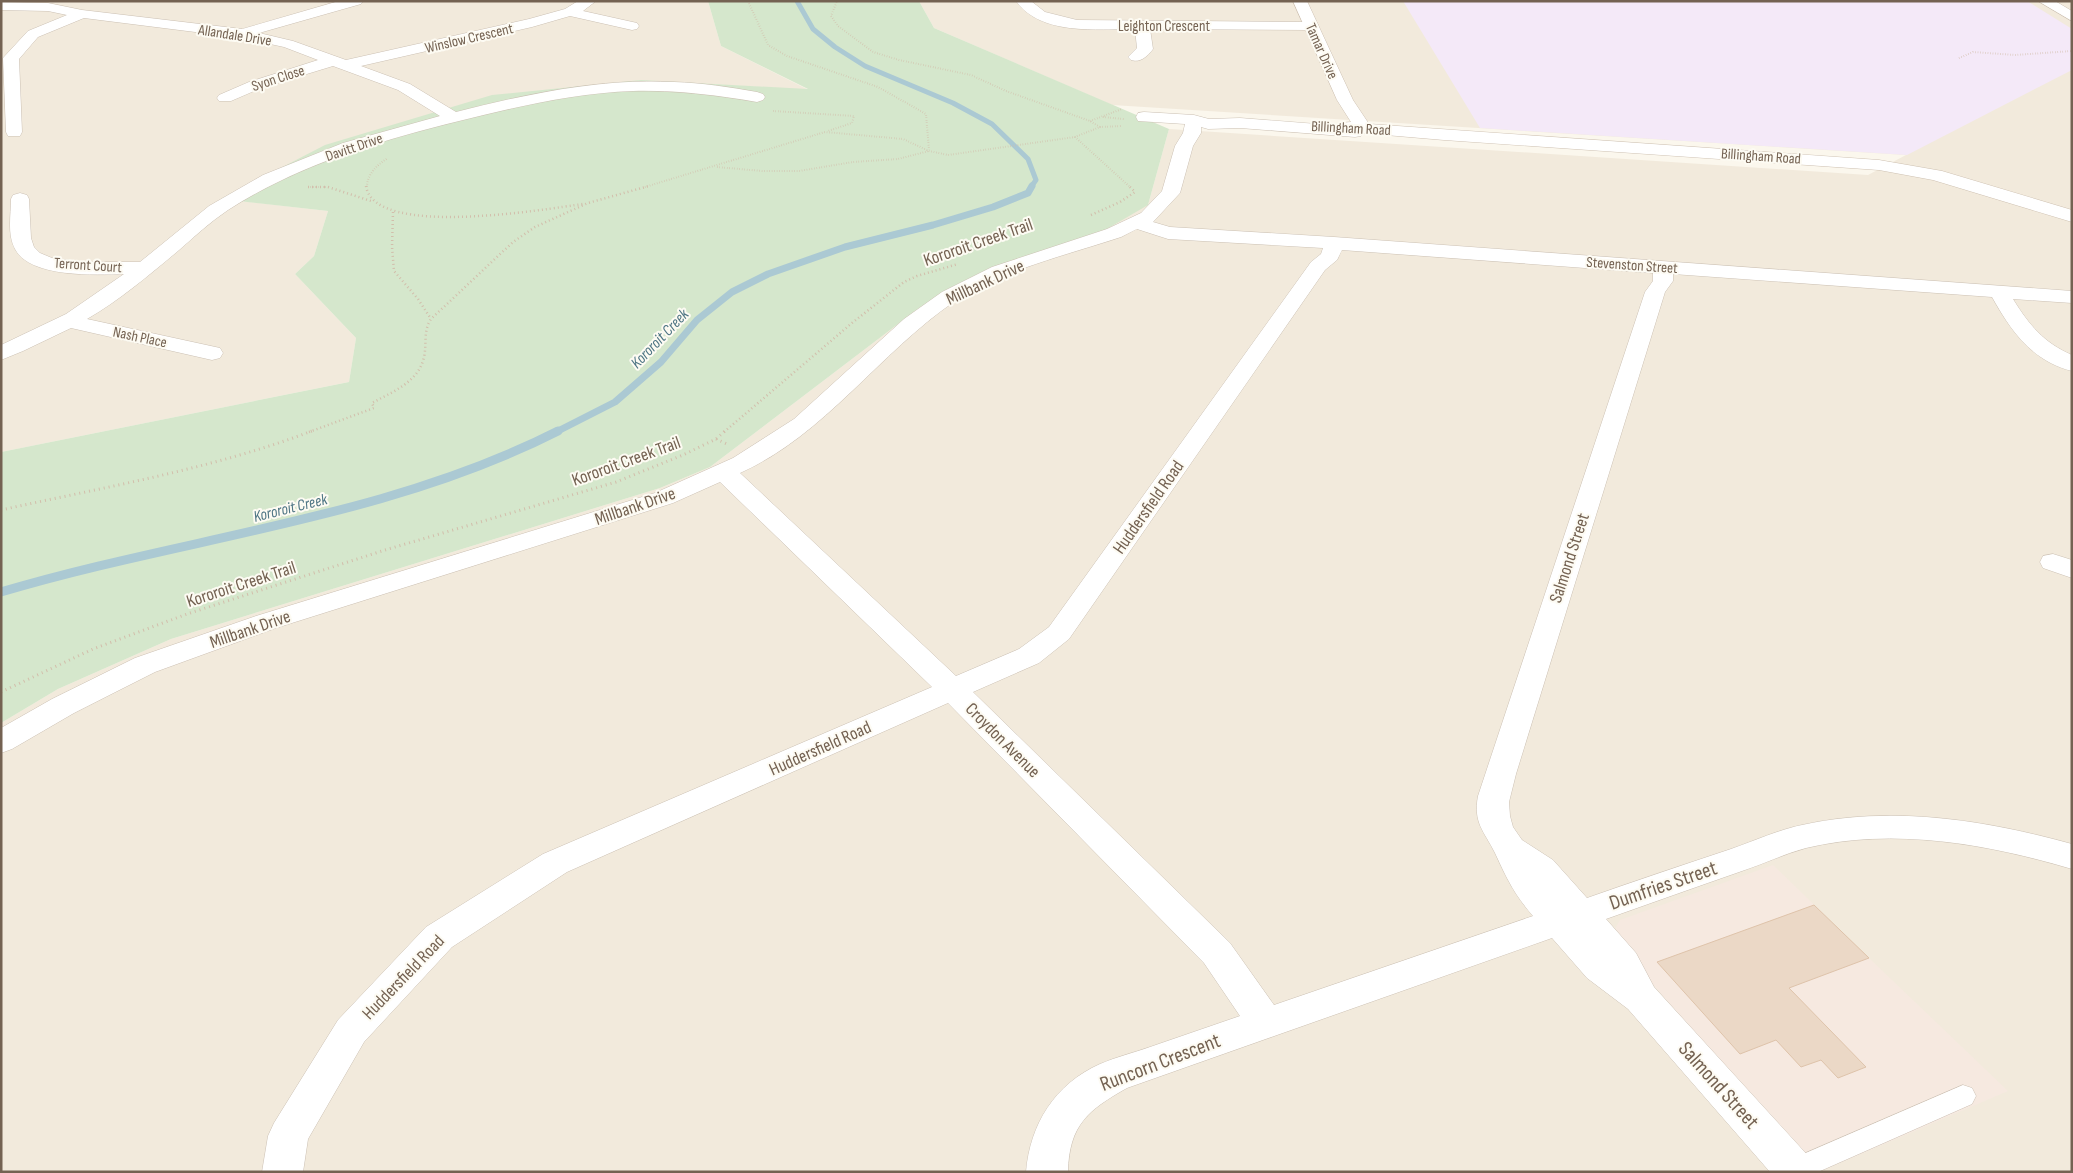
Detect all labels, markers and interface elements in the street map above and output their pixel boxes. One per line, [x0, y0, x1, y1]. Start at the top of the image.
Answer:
street label: Leighton Crescent [1118, 17, 1210, 36]
street label: Winslow Crescent [423, 19, 515, 58]
street label: Allandale Drive [196, 20, 273, 51]
street label: Tamar Drive [1301, 20, 1342, 82]
street label: Syon Close [249, 61, 307, 96]
street label: Billingham Road [1311, 117, 1391, 140]
street label: Davitt Drive [323, 129, 385, 166]
street label: Billingham Road [1721, 144, 1801, 169]
street label: Kororoit Creek Trail [921, 214, 1035, 271]
street label: Stevenston Street [1586, 253, 1679, 278]
street label: Terront Court [53, 254, 123, 277]
street label: Millbank Drive [943, 255, 1028, 310]
water label: Kororoit Creek [627, 305, 694, 373]
street label: Nash Place [111, 323, 169, 352]
street label: Kororoit Creek Trail [569, 432, 683, 491]
street label: Huddersfield Road [1109, 457, 1188, 558]
street label: Millbank Drive [592, 483, 678, 530]
water label: Kororoit Creek [252, 490, 330, 527]
street label: Salmond Street [1545, 510, 1594, 606]
street label: Kororoit Creek Trail [184, 557, 299, 612]
street label: Millbank Drive [207, 606, 293, 653]
street label: Croydon Avenue [961, 699, 1044, 782]
street label: Huddersfield Road [766, 717, 874, 780]
street label: Dumfries Street [1606, 855, 1720, 916]
street label: Huddersfield Road [358, 931, 449, 1024]
street label: Runcorn Crescent [1096, 1028, 1224, 1097]
street label: Salmond Street [1673, 1037, 1764, 1134]

